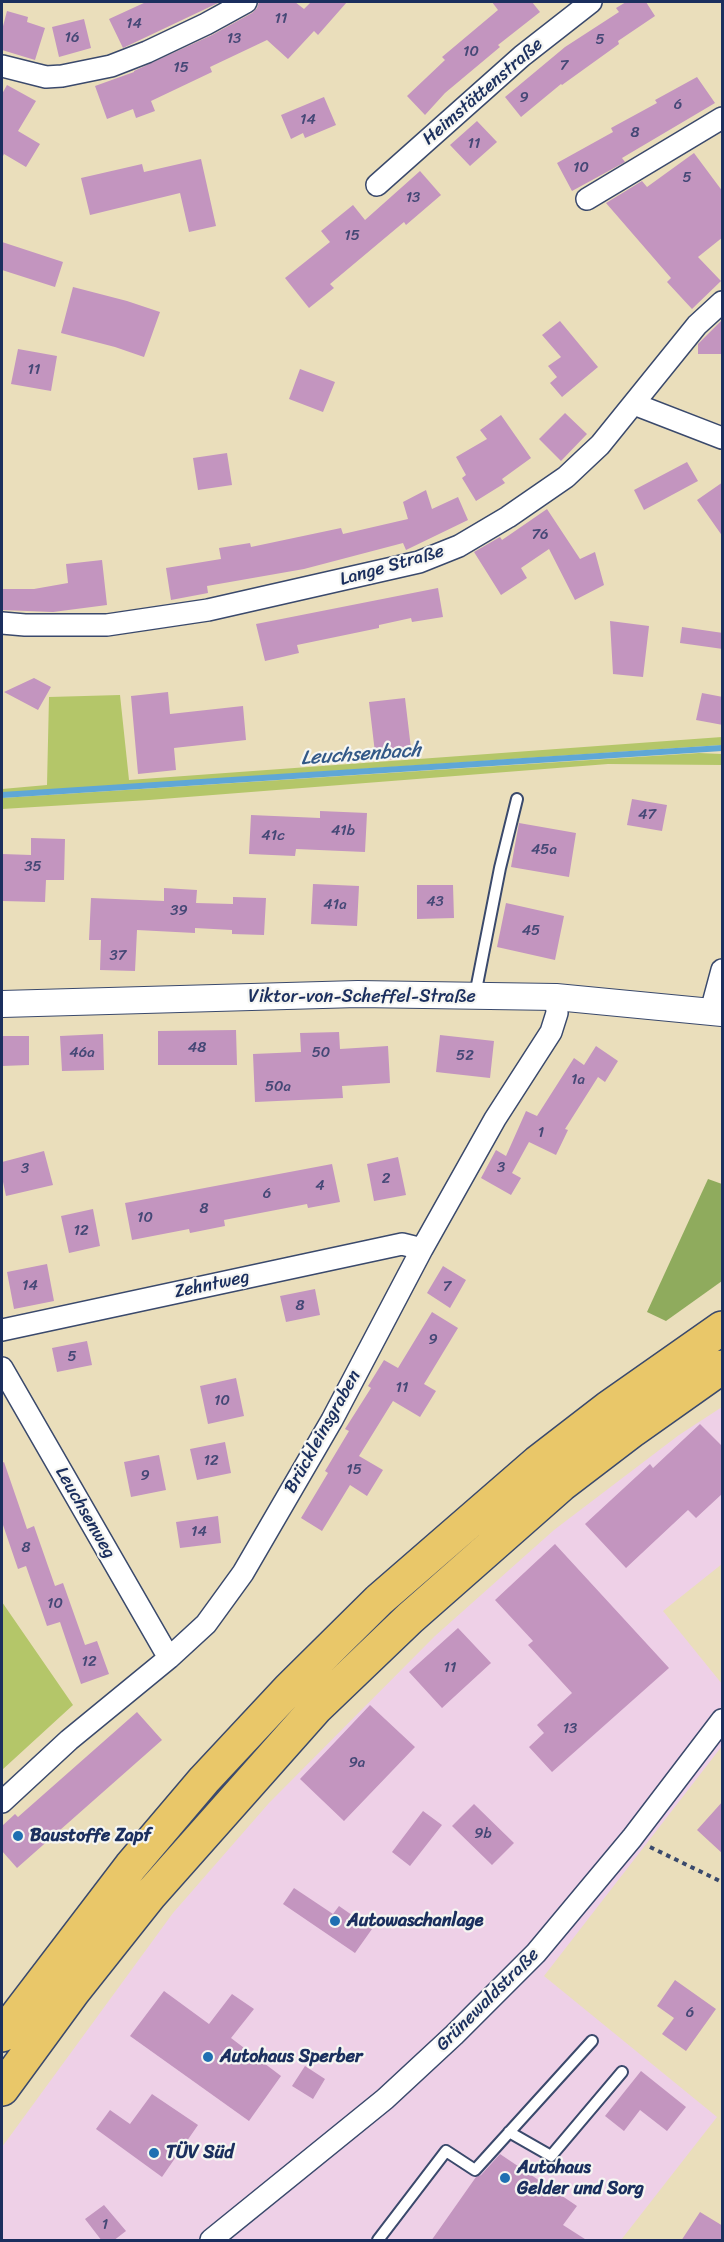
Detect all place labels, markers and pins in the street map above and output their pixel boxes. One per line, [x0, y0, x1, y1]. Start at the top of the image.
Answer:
place label: Baustoffe Zapf [30, 1825, 151, 1847]
marker: Baustoffe Zapf [11, 1829, 25, 1843]
place label: Autowaschanlage [347, 1910, 483, 1932]
marker: Autowaschanlage [328, 1914, 342, 1928]
place label: Autohaus Sperber [220, 2046, 362, 2068]
marker: Autohaus Sperber [201, 2050, 215, 2064]
place label: TÜV Süd [166, 2142, 234, 2164]
marker: TÜV Süd [147, 2146, 161, 2160]
place label: Autohaus Gelder und Sorg [517, 2157, 644, 2200]
marker: Autohaus Gelder und Sorg [498, 2171, 512, 2185]

